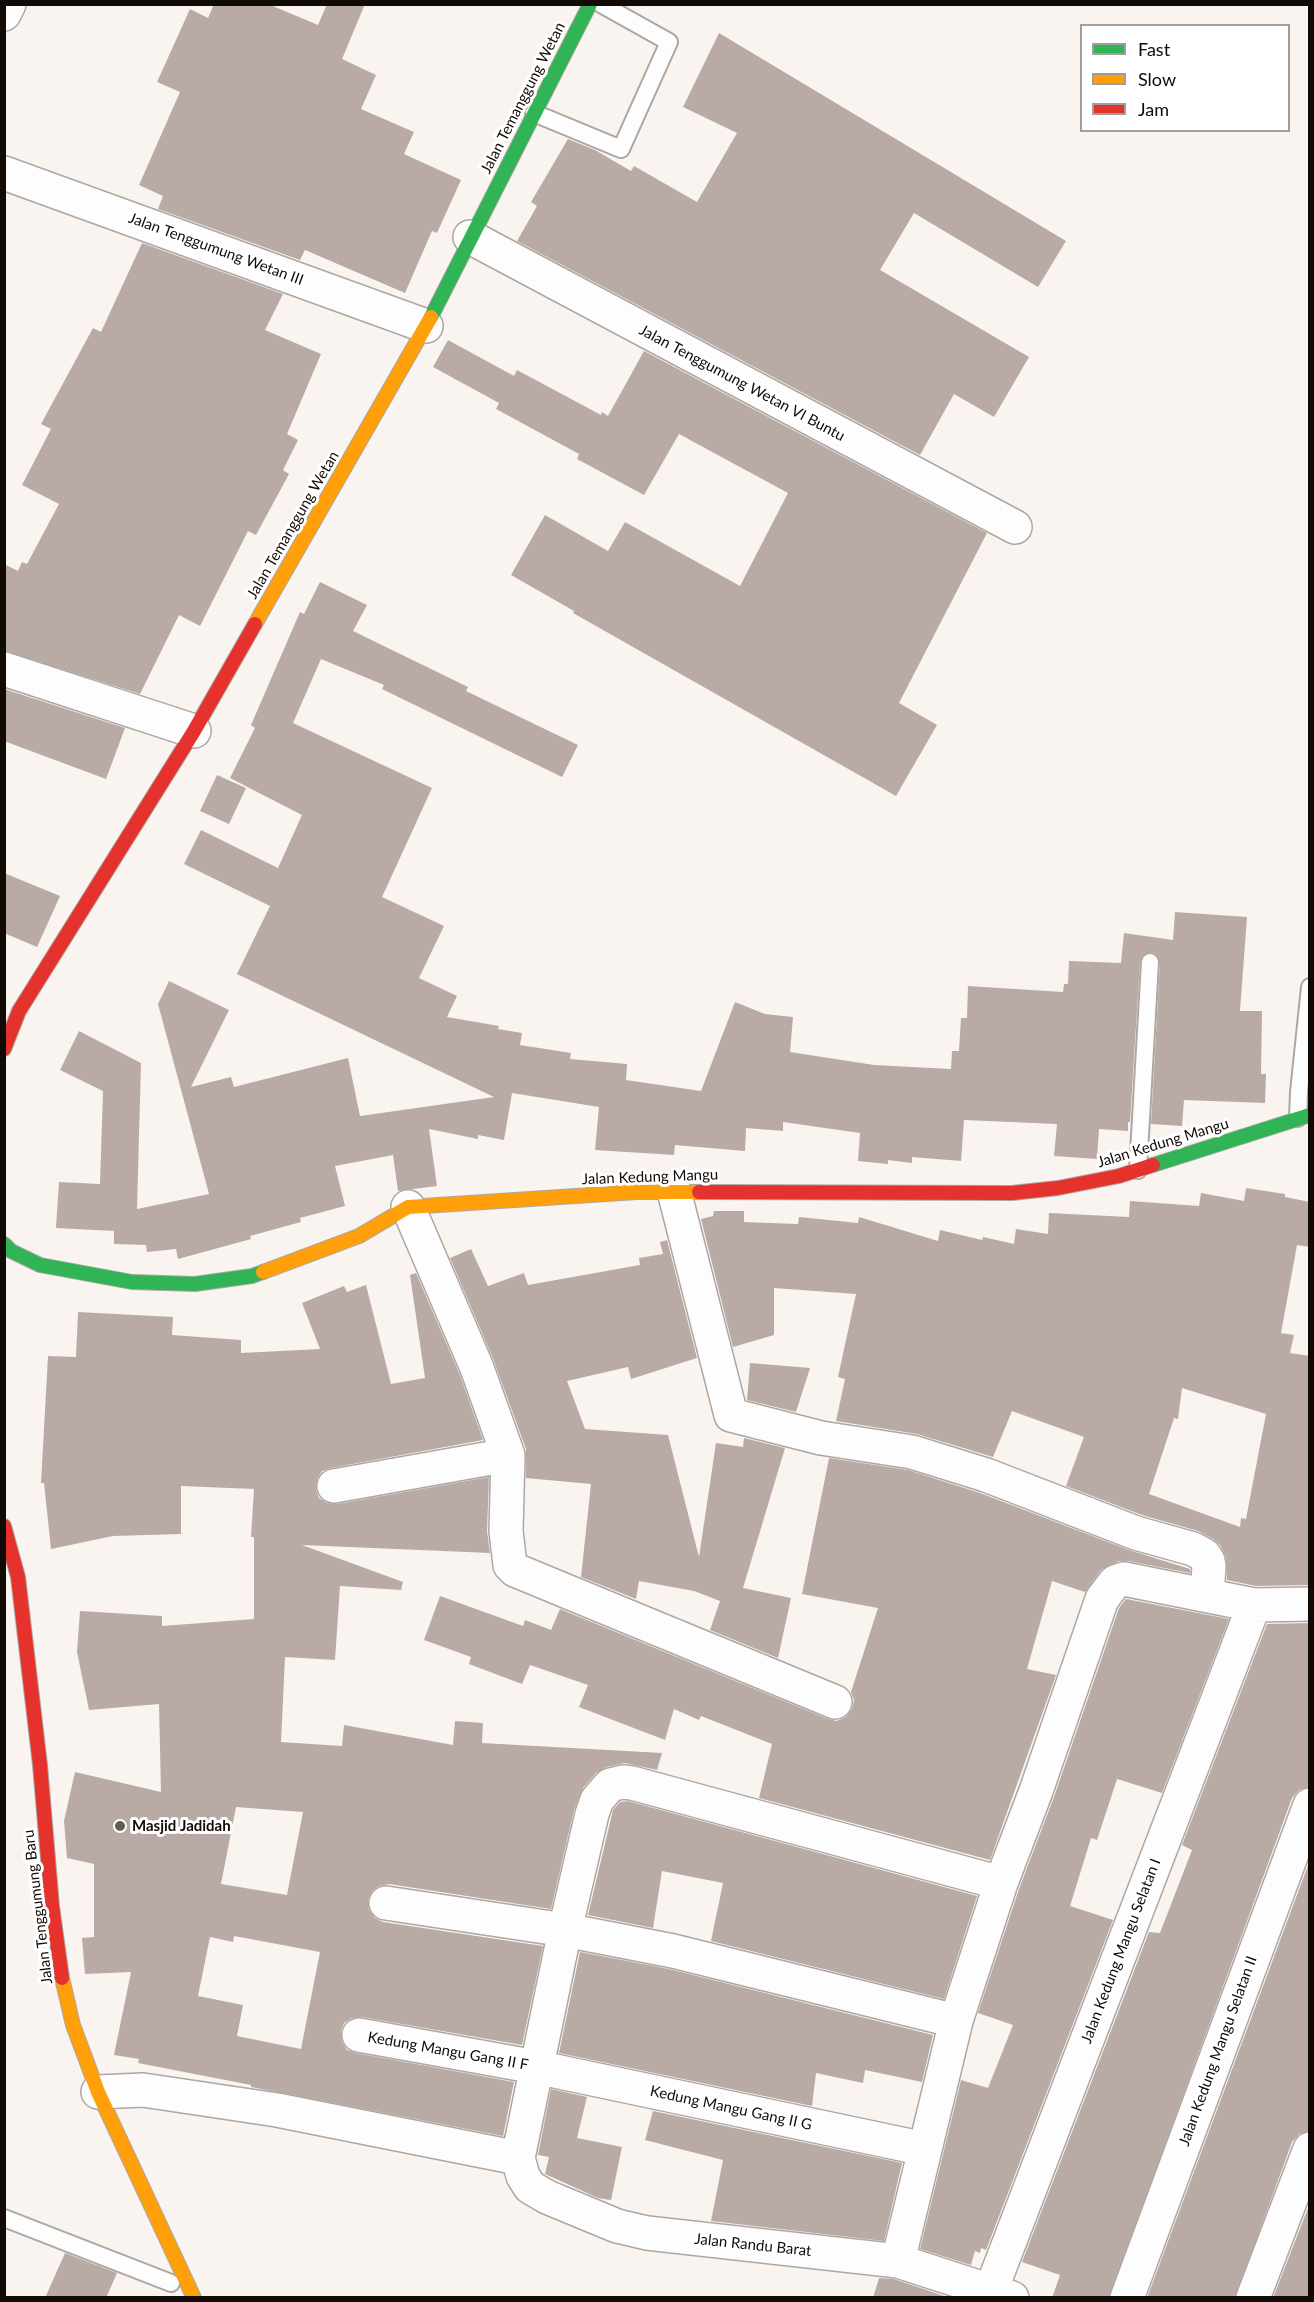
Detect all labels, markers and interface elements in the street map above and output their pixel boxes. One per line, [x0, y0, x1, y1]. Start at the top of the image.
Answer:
street label: Jalan Temanggung Wetan [477, 19, 569, 177]
legend [1080, 24, 1290, 132]
text: Fast [1138, 38, 1170, 60]
text: Slow [1138, 68, 1176, 90]
text: Jam [1138, 98, 1169, 120]
street label: Jalan Tenggumung Wetan III [126, 209, 306, 289]
street label: Jalan Tenggumung Wetan VI Buntu [636, 321, 848, 445]
street label: Jalan Temanggung Wetan [243, 448, 343, 602]
street label: Jalan Kedung Mangu [1095, 1114, 1231, 1172]
street label: Jalan Kedung Mangu [582, 1166, 718, 1188]
place label: Masjid Jadidah [132, 1817, 231, 1835]
marker: Masjid Jadidah [113, 1819, 127, 1833]
street label: Jalan Tenggumung Baru [20, 1829, 56, 1985]
street label: Jalan Kedung Mangu Selatan I [1077, 1856, 1165, 2046]
street label: Jalan Kedung Mangu Selatan II [1175, 1954, 1261, 2148]
street label: Kedung Mangu Gang II F [366, 2028, 530, 2074]
street label: Kedung Mangu Gang II G [648, 2082, 814, 2134]
street label: Jalan Randu Barat [694, 2230, 812, 2260]

